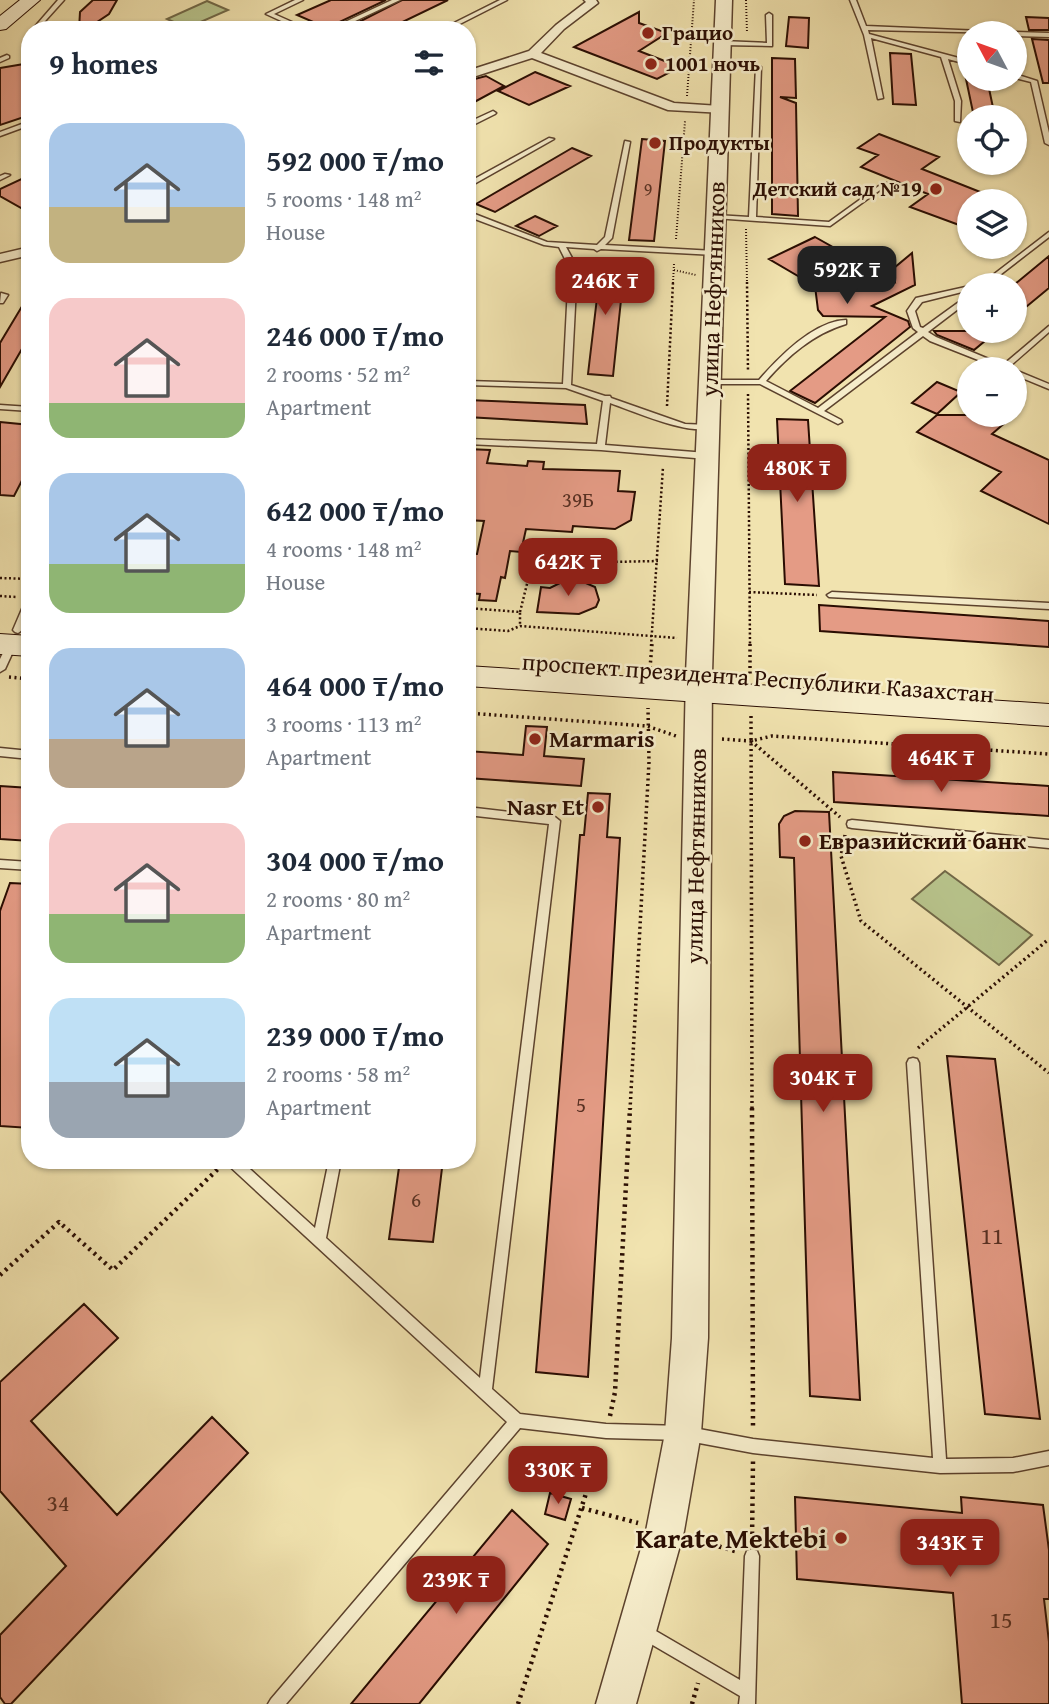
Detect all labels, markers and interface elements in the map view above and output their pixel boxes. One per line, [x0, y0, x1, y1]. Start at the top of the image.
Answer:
place label: Грацио [662, 17, 733, 48]
north arrow [957, 21, 1027, 91]
map controls [957, 21, 1027, 427]
marker: Грацио [640, 25, 656, 41]
text: 9 homes [49, 41, 158, 85]
icon: filters [410, 44, 448, 82]
place label: 1001 ночь [665, 48, 761, 79]
marker: 1001 ночь [643, 56, 659, 72]
button: locate [957, 105, 1027, 175]
place label: Продукты [669, 127, 770, 158]
marker: Продукты [647, 135, 663, 151]
text: 592 000 ₸/mo [266, 138, 444, 182]
icon: home [105, 151, 189, 235]
place label: Детский сад №19 [752, 173, 922, 204]
house number: 9 [644, 176, 652, 203]
street label: улица Нефтянников [691, 181, 734, 398]
marker: Детский сад №19 [928, 181, 944, 197]
text: 5 rooms · 148 m² [266, 182, 421, 215]
button: layers [957, 189, 1027, 259]
text: House [266, 215, 325, 248]
pin: 592K ₸ [790, 246, 904, 306]
text: 592K ₸ [813, 252, 881, 285]
pin: 246K ₸ [548, 258, 662, 317]
text: 246K ₸ [571, 263, 639, 296]
button: + [957, 273, 1027, 343]
text: 246 000 ₸/mo [266, 313, 444, 357]
icon: home [105, 326, 189, 410]
text: 2 rooms · 52 m² [266, 357, 410, 390]
button: − [957, 357, 1027, 427]
text: Apartment [266, 390, 371, 423]
pin: 480K ₸ [740, 444, 854, 504]
text: 480K ₸ [763, 450, 831, 483]
house number: 39Б [562, 484, 594, 515]
text: 642 000 ₸/mo [266, 488, 444, 532]
icon: home [105, 501, 189, 585]
text: 4 rooms · 148 m² [266, 532, 421, 565]
pin: 642K ₸ [511, 538, 625, 598]
text: 642K ₸ [534, 544, 602, 577]
text: House [266, 565, 325, 598]
street label: проспект президента Республики Казахстан [521, 644, 995, 711]
text: 464 000 ₸/mo [266, 663, 444, 707]
icon: home [105, 676, 189, 760]
text: 3 rooms · 113 m² [266, 707, 421, 740]
place label: Marmaris [549, 721, 655, 756]
marker: Marmaris [527, 731, 543, 747]
pin: 464K ₸ [884, 734, 998, 794]
text: Apartment [266, 740, 371, 773]
text: 464K ₸ [907, 740, 975, 773]
street label: улица Нефтянников [676, 748, 715, 965]
place label: Nasr Et [507, 789, 584, 824]
marker: Nasr Et [590, 799, 606, 815]
place label: Евразийский банк [819, 823, 1026, 858]
marker: Евразийский банк [797, 833, 813, 849]
text: 304 000 ₸/mo [266, 838, 444, 882]
icon: home [105, 851, 189, 935]
text: 2 rooms · 80 m² [266, 882, 410, 915]
text: Apartment [266, 915, 371, 948]
text: 239 000 ₸/mo [266, 1013, 444, 1057]
icon: home [105, 1026, 189, 1110]
pin: 304K ₸ [766, 1054, 880, 1114]
text: 2 rooms · 58 m² [266, 1057, 410, 1090]
text: 304K ₸ [789, 1060, 857, 1093]
house number: 5 [576, 1089, 586, 1120]
text: Apartment [266, 1090, 371, 1123]
house number: 6 [411, 1184, 421, 1215]
house number: 11 [980, 1218, 1004, 1253]
pin: 330K ₸ [501, 1446, 615, 1506]
text: 330K ₸ [524, 1452, 592, 1485]
house number: 34 [46, 1485, 70, 1520]
place label: Karate Mektebi [635, 1517, 827, 1558]
pin: 343K ₸ [893, 1520, 1007, 1579]
text: 343K ₸ [916, 1525, 984, 1558]
marker: Karate Mektebi [833, 1530, 849, 1546]
pin: 239K ₸ [399, 1556, 513, 1616]
text: 239K ₸ [422, 1562, 490, 1595]
house number: 15 [989, 1602, 1013, 1637]

